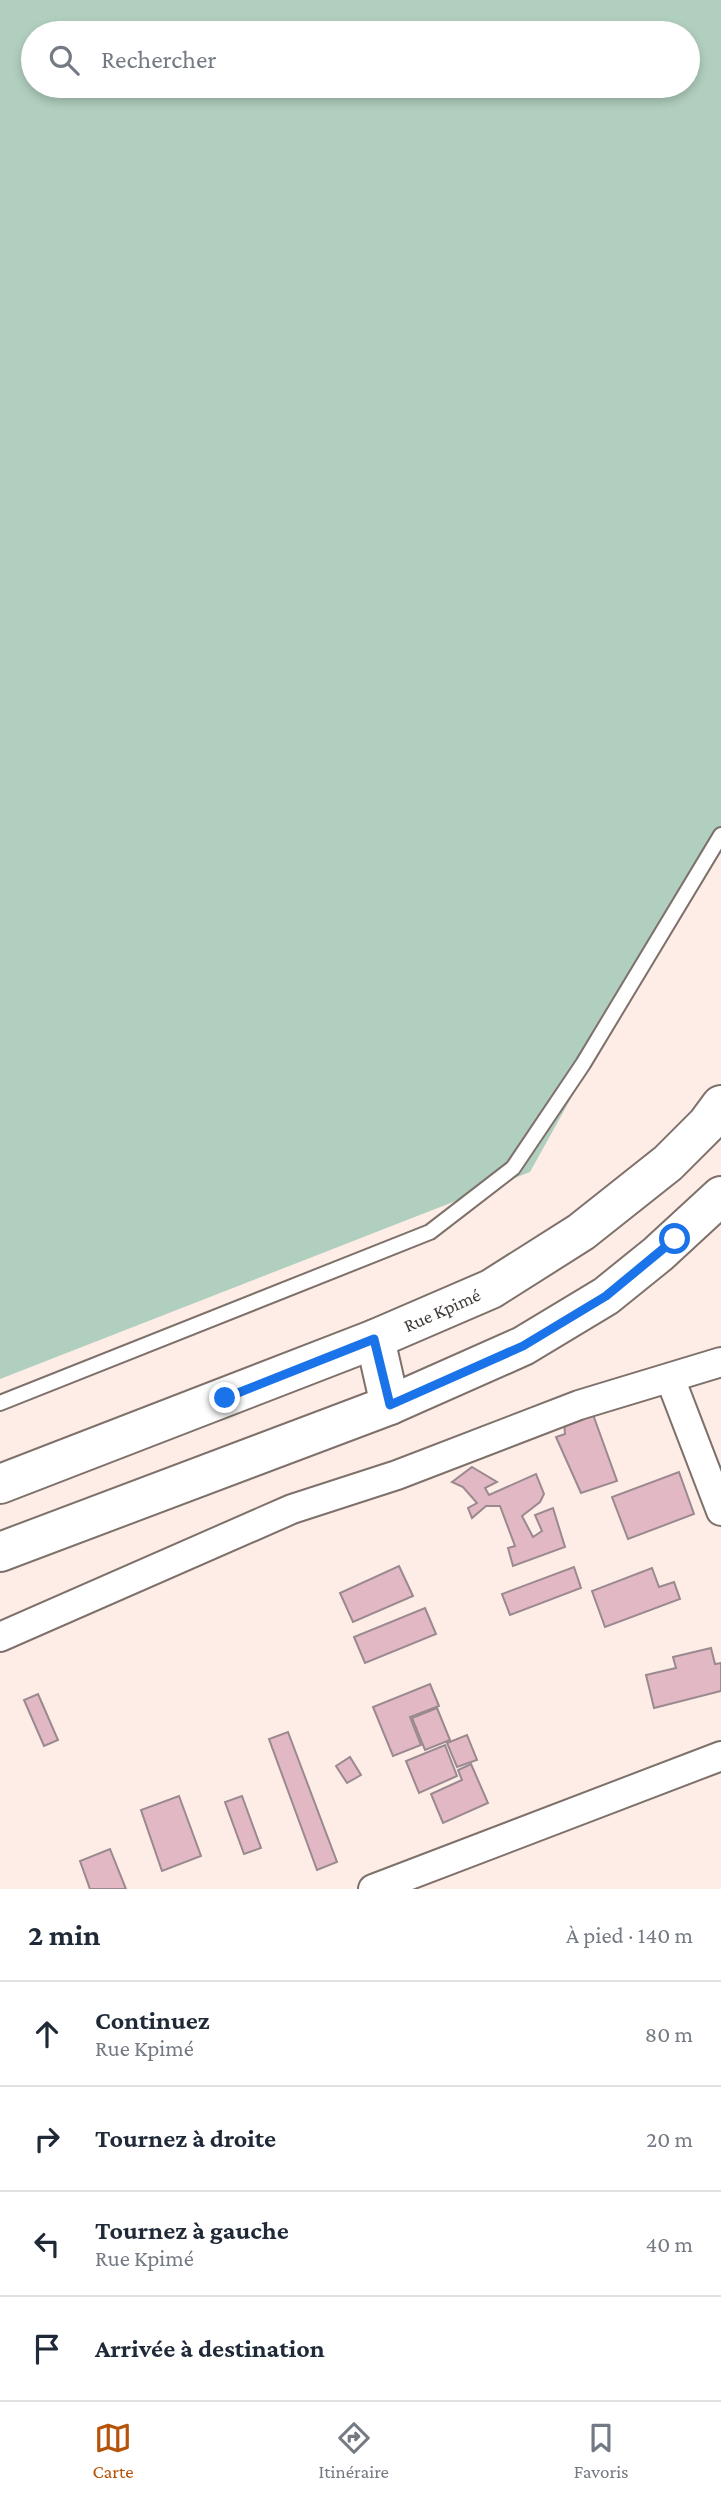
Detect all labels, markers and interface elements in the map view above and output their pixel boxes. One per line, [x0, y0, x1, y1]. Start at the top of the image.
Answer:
search box [21, 21, 700, 98]
icon: search [45, 41, 83, 79]
text: Rechercher [101, 45, 217, 74]
route start [659, 1223, 690, 1254]
street label: Rue Kpimé [400, 1284, 484, 1336]
route end [209, 1382, 240, 1413]
text: 2 min [28, 1918, 100, 1951]
text: À pied · 140 m [566, 1922, 693, 1948]
text: Continuez [95, 2006, 210, 2035]
icon: ahead [28, 2015, 66, 2053]
text: 80 m [645, 2021, 693, 2047]
text: Rue Kpimé [95, 2035, 194, 2061]
icon: right [28, 2120, 66, 2158]
text: Tournez à droite [95, 2124, 276, 2153]
text: 20 m [646, 2126, 693, 2152]
text: Tournez à gauche [95, 2216, 289, 2245]
icon: left [28, 2225, 66, 2263]
text: 40 m [645, 2231, 693, 2257]
text: Rue Kpimé [95, 2245, 194, 2271]
icon: arrive [28, 2330, 66, 2368]
text: Arrivée à destination [95, 2334, 325, 2363]
tab: Carte [92, 2419, 134, 2482]
tab: Itinéraire [318, 2419, 389, 2482]
tab: Favoris [574, 2419, 629, 2482]

